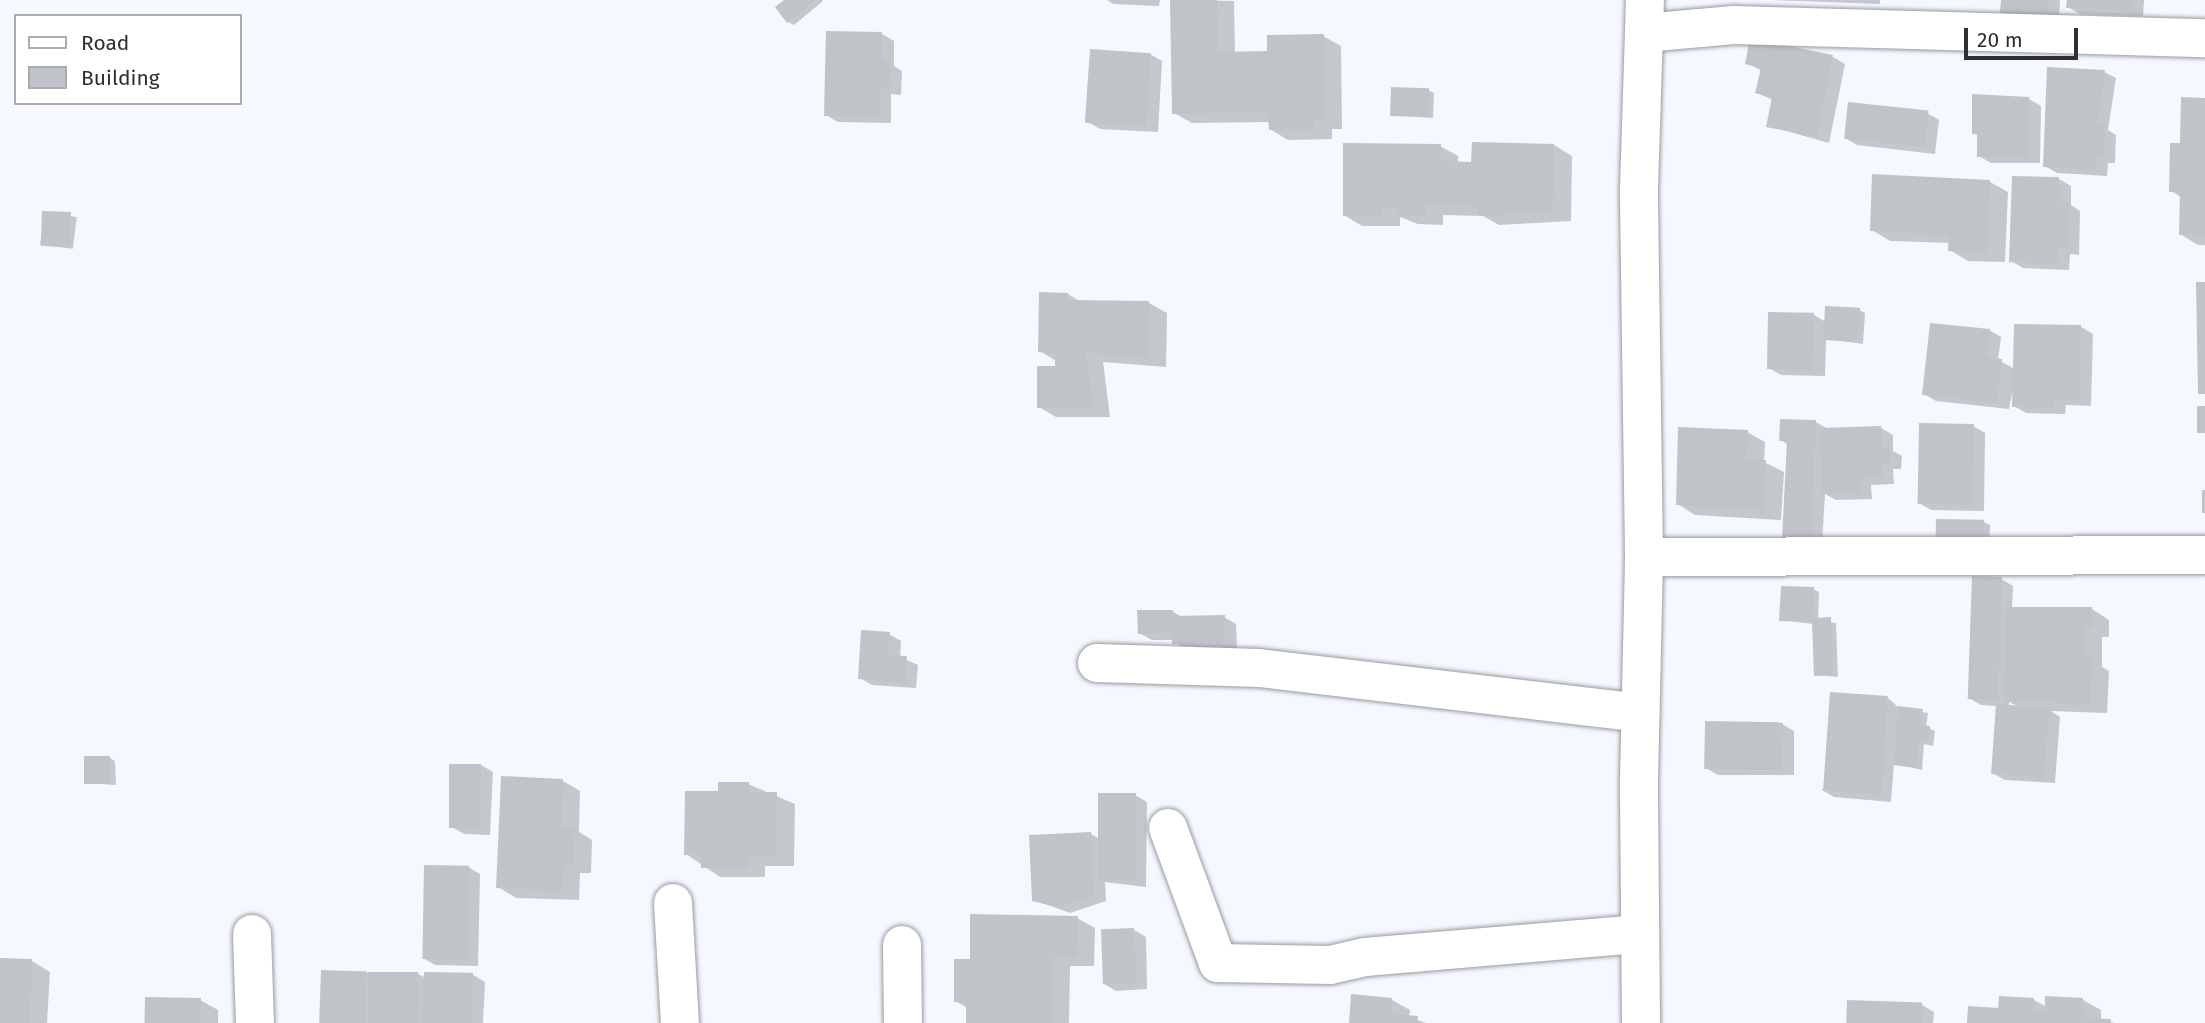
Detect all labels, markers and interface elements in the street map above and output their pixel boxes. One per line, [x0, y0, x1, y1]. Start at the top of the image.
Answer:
legend [14, 14, 242, 105]
scale bar [1967, 14, 2081, 58]
text: 20 m [1977, 27, 2023, 53]
text: Road [81, 30, 129, 56]
text: Building [81, 65, 160, 91]

